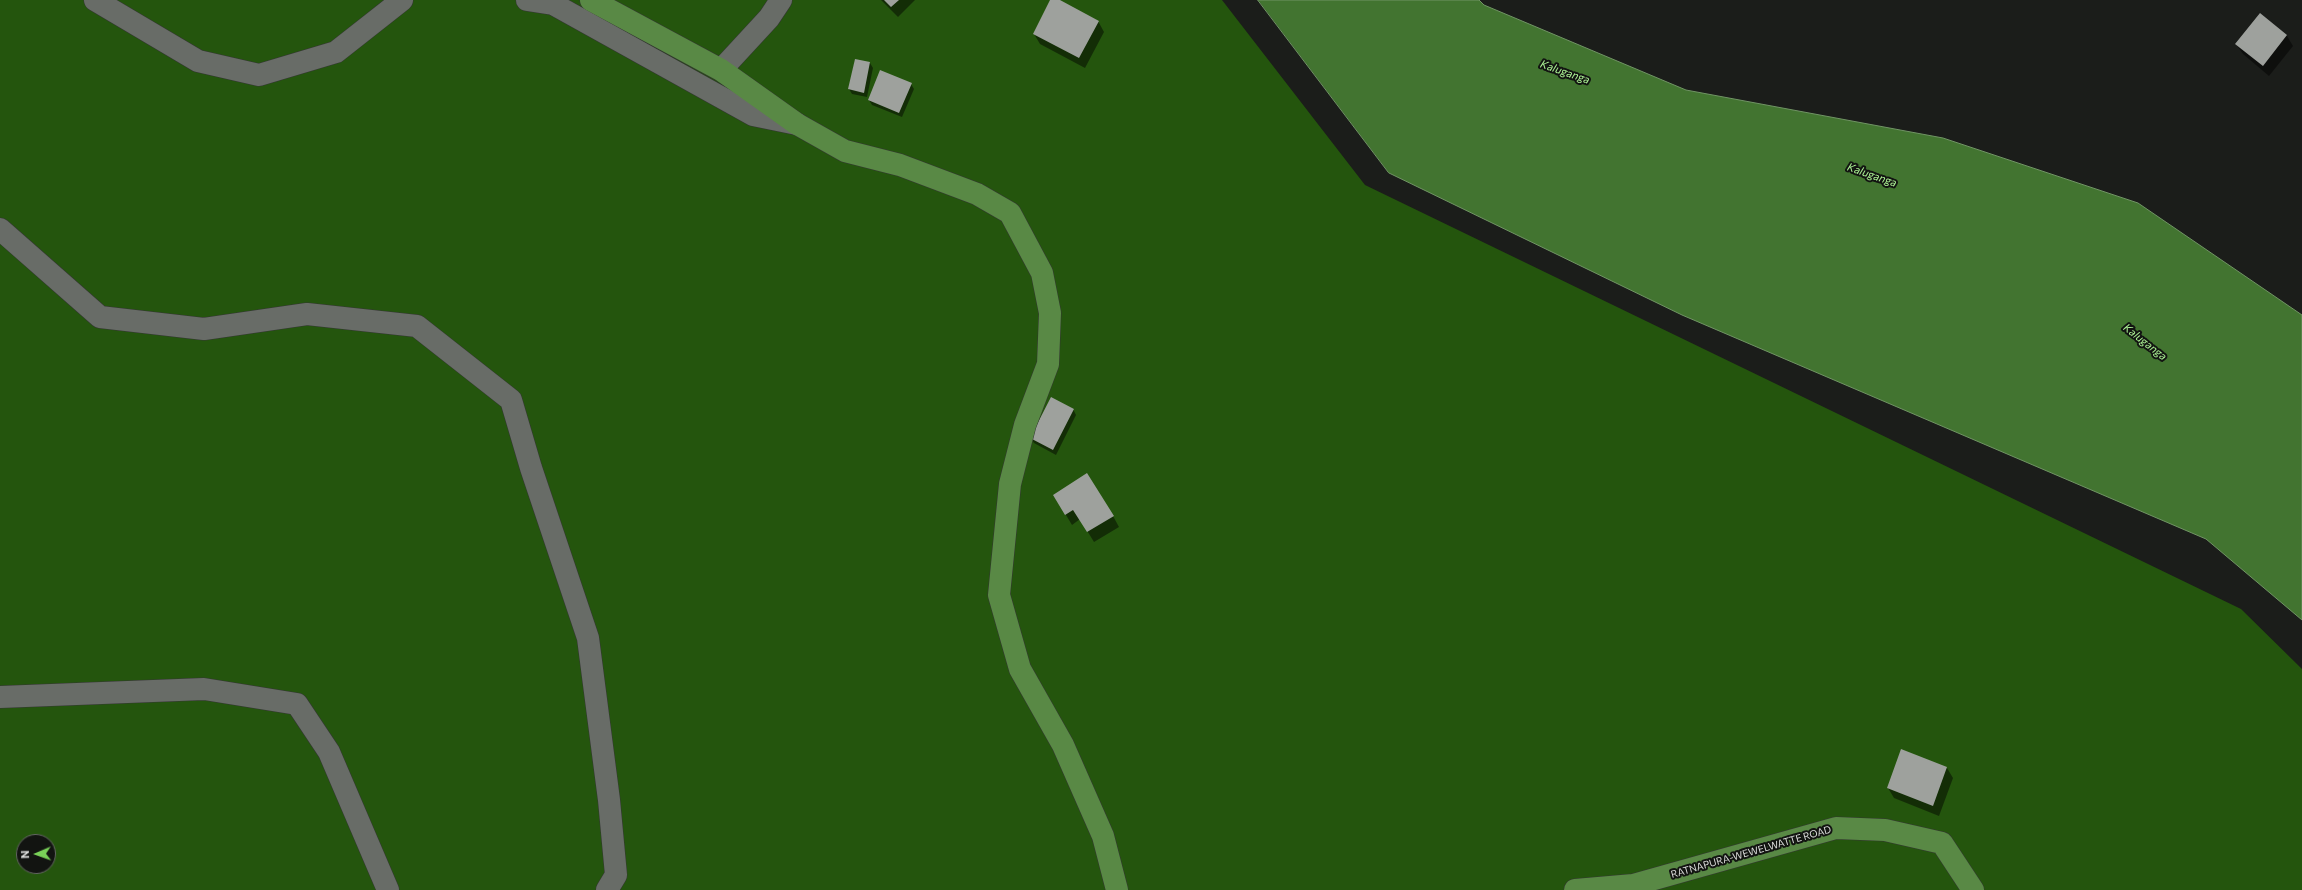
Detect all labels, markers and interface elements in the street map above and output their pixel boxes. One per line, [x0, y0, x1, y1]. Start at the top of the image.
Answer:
water label: Kaluganga [1538, 57, 1592, 87]
water label: Kaluganga [1845, 160, 1899, 190]
water label: Kaluganga [2121, 321, 2169, 363]
street label: RATNAPURA-WEWELWATTE ROAD [1669, 823, 1833, 881]
north arrow [16, 834, 56, 874]
text: N [18, 850, 31, 859]

